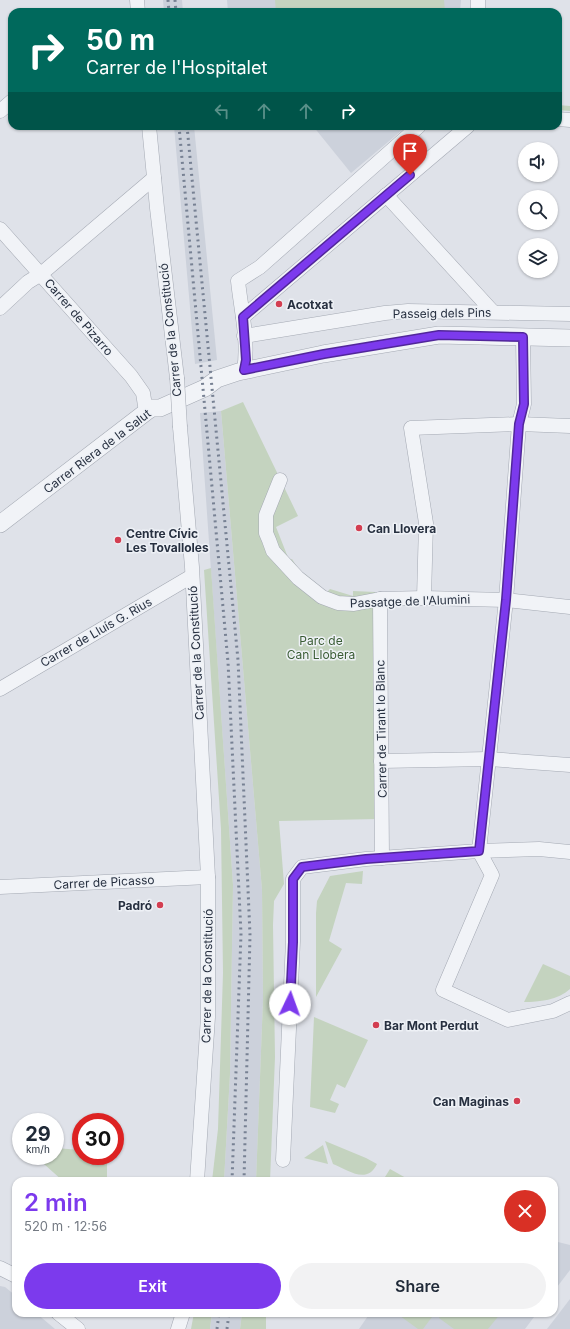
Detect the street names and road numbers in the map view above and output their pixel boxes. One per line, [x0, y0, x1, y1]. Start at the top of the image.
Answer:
street label: Carrer de la Constitució [156, 262, 184, 398]
street label: Carrer de Pizarro [41, 275, 117, 359]
street label: Passeig dels Pins [393, 305, 491, 321]
street label: Carrer Riera de la Salut [40, 406, 154, 496]
street label: Carrer de la Constitució [185, 586, 207, 720]
street label: Passatge de l'Alumini [350, 591, 470, 611]
street label: Carrer de Lluís G. Rius [38, 594, 154, 670]
street label: Carrer de Tirant lo Blanc [372, 660, 390, 798]
street label: Carrer de Picasso [53, 872, 155, 892]
street label: Carrer de la Constitució [198, 909, 216, 1043]

